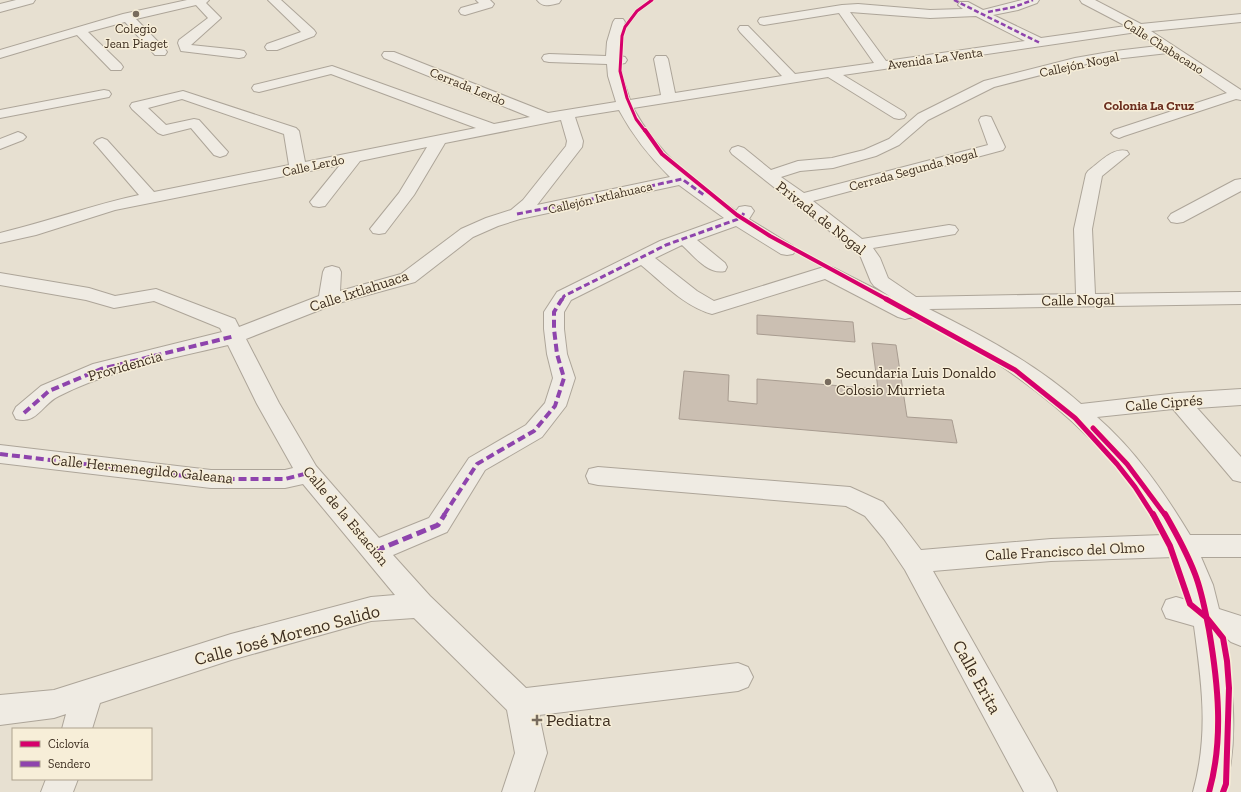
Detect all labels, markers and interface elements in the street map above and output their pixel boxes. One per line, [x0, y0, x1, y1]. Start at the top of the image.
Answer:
marker: Colegio Jean Piaget [131, 9, 141, 19]
street label: Calle Chabacano [1121, 16, 1207, 77]
place label: Colegio Jean Piaget [104, 21, 168, 51]
street label: Avenida La Venta [887, 44, 984, 73]
street label: Callejón Nogal [1038, 49, 1121, 81]
street label: Cerrada Lerdo [428, 64, 508, 109]
district label: Colonia La Cruz [1104, 98, 1194, 113]
street label: Cerrada Segunda Nogal [847, 145, 979, 194]
street label: Calle Lerdo [281, 152, 346, 179]
street label: Privada de Nogal [772, 177, 870, 259]
street label: Callejón Ixtlahuaca [546, 178, 655, 218]
street label: Calle Ixtlahuaca [307, 267, 411, 315]
street label: Calle Nogal [1041, 290, 1115, 310]
street label: Providencia [86, 347, 164, 385]
place label: Secundaria Luis Donaldo Colosio Murrieta [836, 364, 997, 399]
marker: Secundaria Luis Donaldo Colosio Murrieta [823, 377, 833, 387]
street label: Calle Ciprés [1125, 391, 1203, 415]
street label: Calle Hermenegildo Galeana [50, 450, 234, 488]
street label: Calle de la Estación [299, 463, 393, 570]
street label: Calle Francisco del Olmo [985, 538, 1145, 564]
street label: Calle José Moreno Salido [192, 600, 382, 670]
street label: Calle Erita [948, 636, 1006, 718]
place label: Pediatra [546, 709, 611, 731]
marker: Pediatra [531, 714, 543, 726]
legend [12, 728, 152, 780]
text: Ciclovía [48, 737, 89, 751]
text: Sendero [48, 757, 90, 771]

